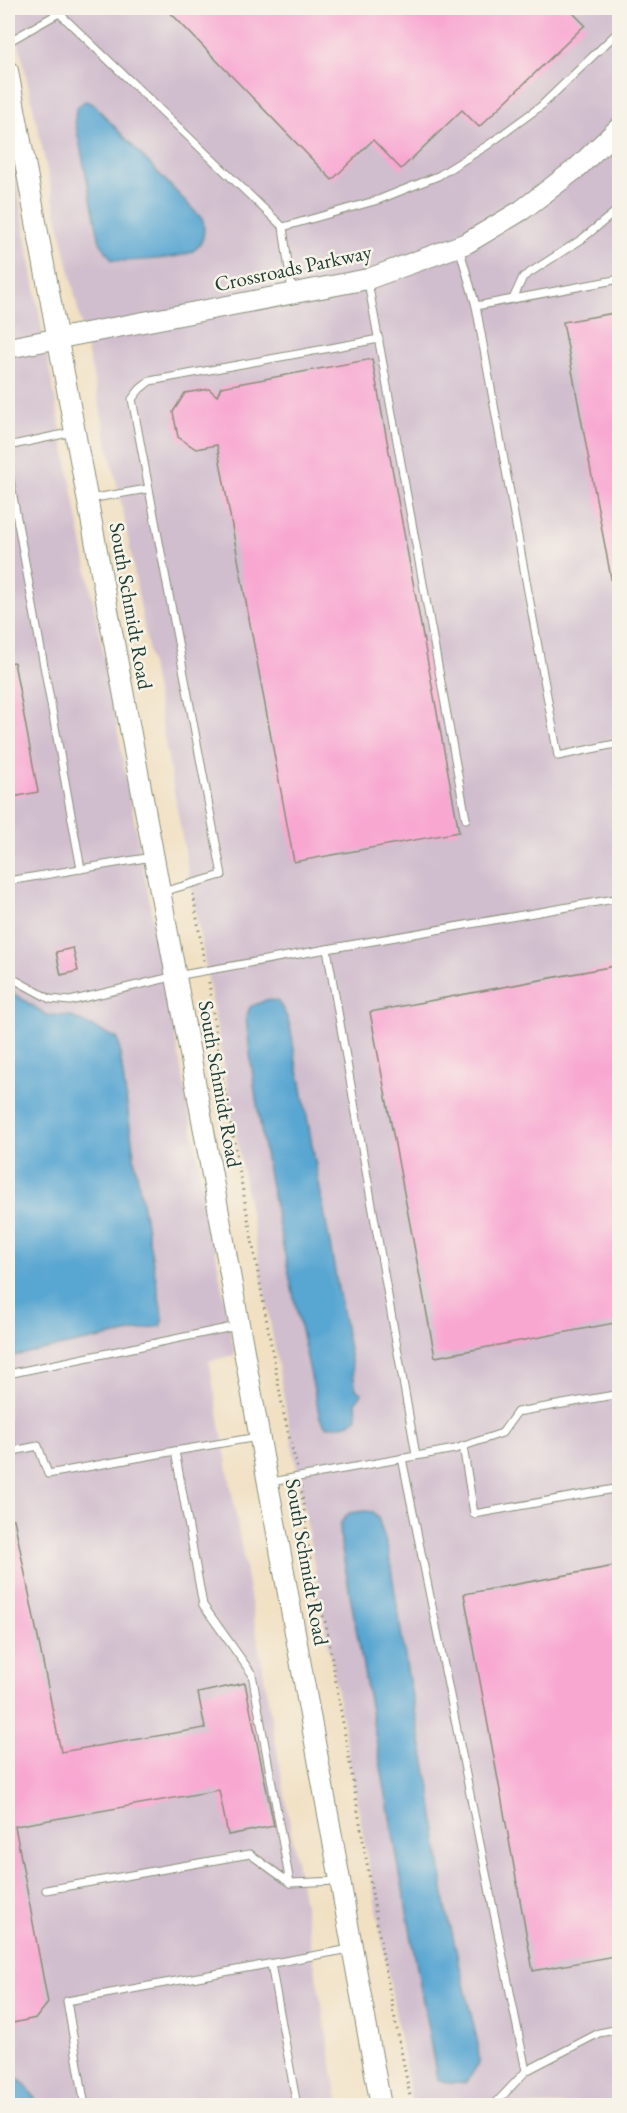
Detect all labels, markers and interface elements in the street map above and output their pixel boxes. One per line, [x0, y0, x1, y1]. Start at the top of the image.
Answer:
street label: Crossroads Parkway [212, 237, 375, 297]
street label: South Schmidt Road [104, 520, 160, 692]
street label: South Schmidt Road [193, 998, 249, 1170]
street label: South Schmidt Road [280, 1476, 336, 1648]

